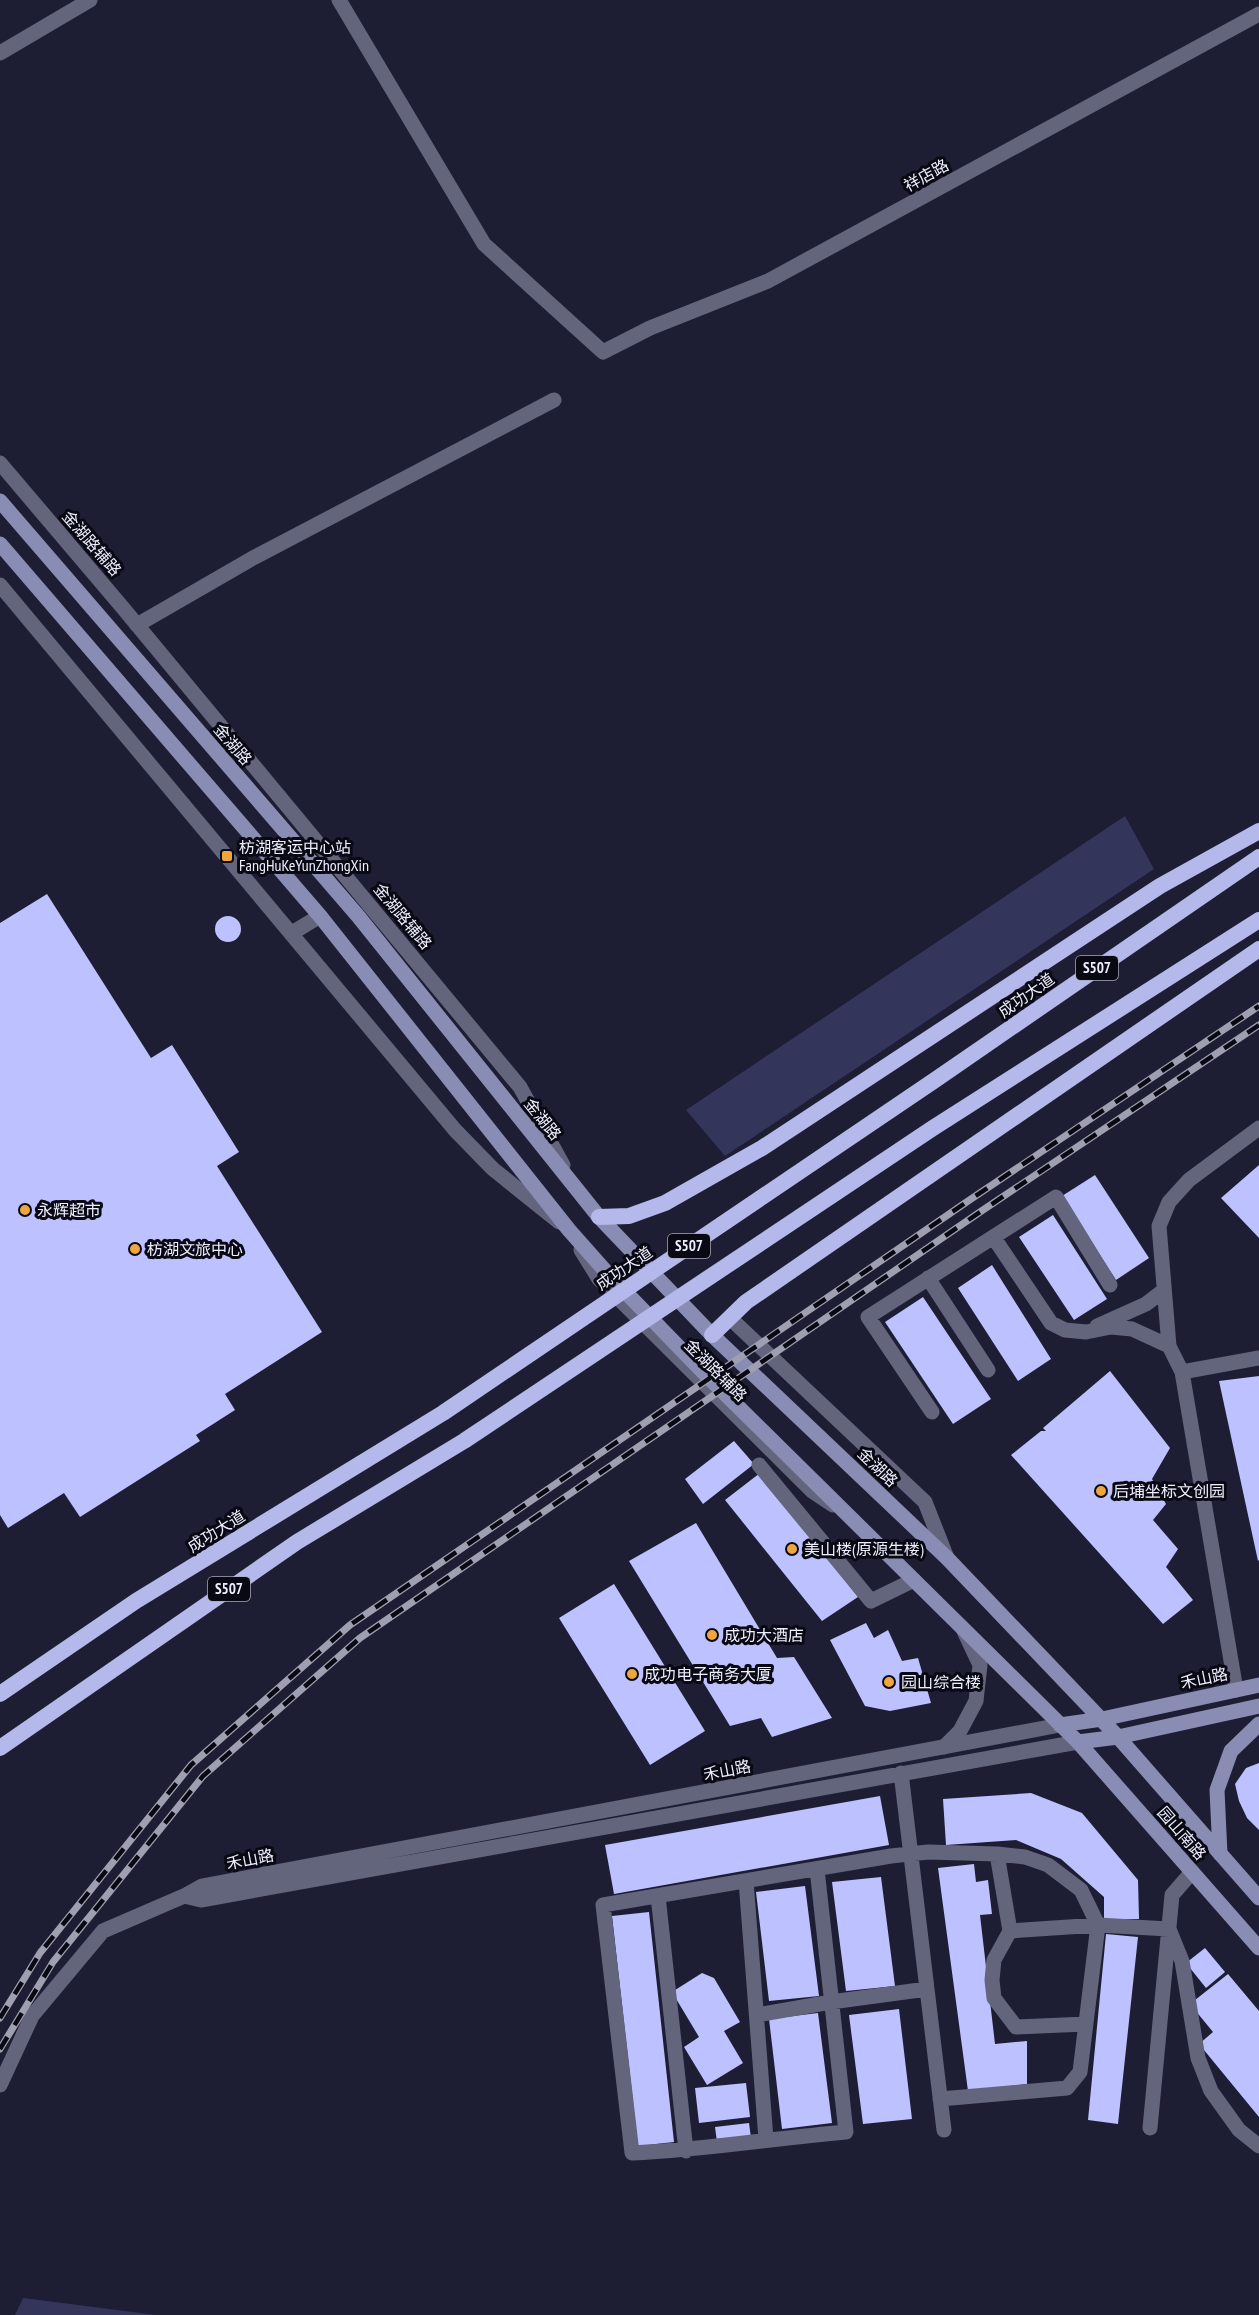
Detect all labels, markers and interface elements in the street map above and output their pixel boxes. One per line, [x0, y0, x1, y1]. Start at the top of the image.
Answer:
street label: 祥店路 [900, 155, 952, 195]
street label: 金湖路辅路 [58, 506, 126, 580]
street label: 金湖路 [210, 719, 256, 769]
place label: 枋湖客运中心站 FangHuKeYunZhongXin [239, 837, 369, 875]
marker: 枋湖客运中心站 FangHuKeYunZhongXin [220, 849, 234, 863]
street label: 金湖路辅路 [370, 879, 436, 953]
road number: S507 [1076, 956, 1118, 980]
street label: 成功大道 [994, 968, 1058, 1022]
street label: 金湖路 [520, 1094, 566, 1144]
place label: 永辉超市 [37, 1200, 101, 1220]
marker: 永辉超市 [18, 1203, 32, 1217]
road number: S507 [668, 1234, 710, 1258]
place label: 枋湖文旅中心 [147, 1239, 243, 1259]
marker: 枋湖文旅中心 [128, 1242, 142, 1256]
street label: 成功大道 [592, 1242, 656, 1294]
street label: 金湖路辅路 [681, 1335, 751, 1405]
street label: 金湖路 [854, 1443, 902, 1491]
place label: 后埔坐标文创园 [1113, 1481, 1225, 1501]
marker: 后埔坐标文创园 [1094, 1484, 1108, 1498]
street label: 成功大道 [184, 1506, 248, 1556]
place label: 美山楼(原源生楼) [804, 1539, 924, 1559]
marker: 美山楼(原源生楼) [785, 1542, 799, 1556]
road number: S507 [208, 1577, 250, 1601]
place label: 成功大酒店 [724, 1625, 804, 1645]
marker: 成功大酒店 [705, 1628, 719, 1642]
street label: 禾山路 [1178, 1663, 1230, 1693]
place label: 成功电子商务大厦 [644, 1664, 772, 1684]
marker: 成功电子商务大厦 [625, 1667, 639, 1681]
place label: 园山综合楼 [901, 1672, 981, 1692]
marker: 园山综合楼 [882, 1675, 896, 1689]
street label: 禾山路 [702, 1756, 752, 1784]
street label: 园山南路 [1153, 1802, 1211, 1864]
street label: 禾山路 [225, 1845, 275, 1873]

